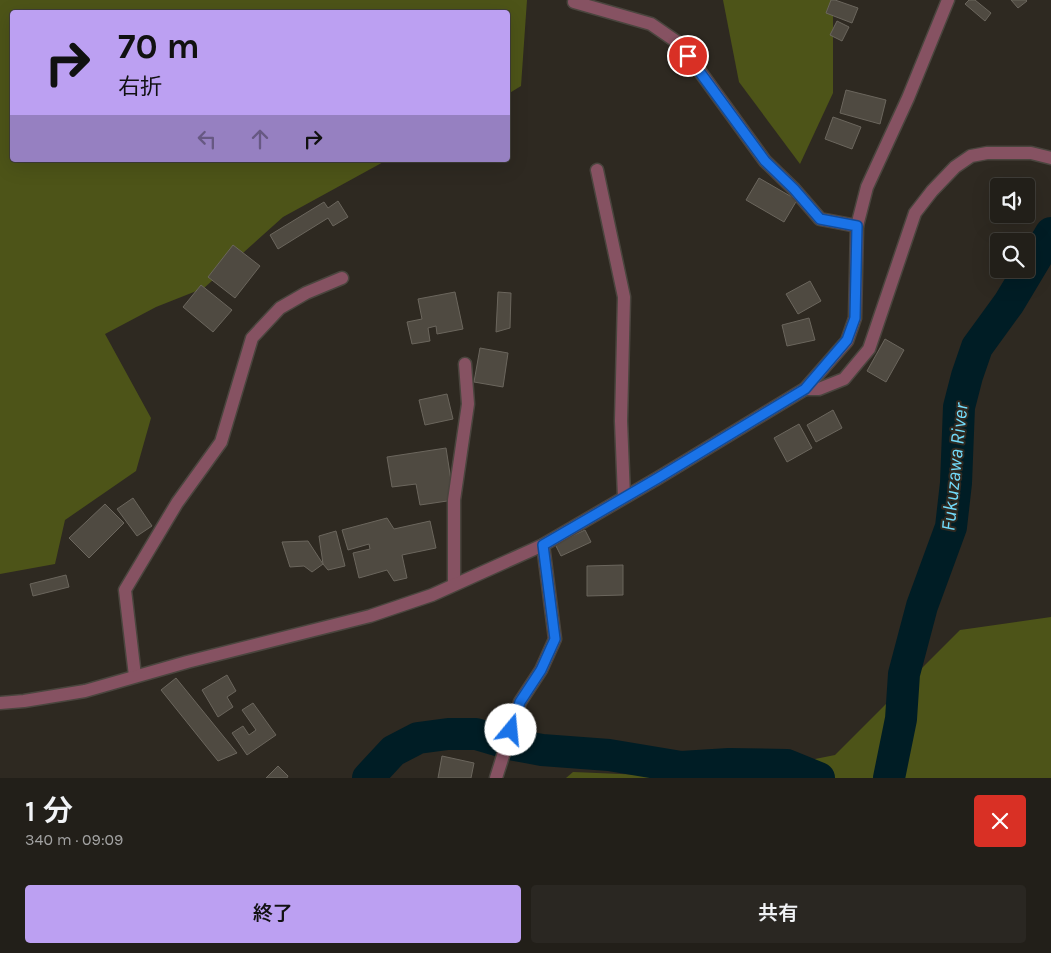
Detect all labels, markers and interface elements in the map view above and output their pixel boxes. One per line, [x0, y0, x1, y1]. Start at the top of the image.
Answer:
text: 70 m [118, 26, 200, 67]
icon: right [35, 30, 100, 95]
pin [667, 35, 709, 77]
icon: arrive [674, 42, 702, 70]
text: 右折 [118, 74, 162, 100]
icon: left [193, 125, 221, 153]
icon: ahead [246, 125, 274, 153]
icon: right [299, 125, 327, 153]
map controls [990, 178, 1035, 278]
button: sound [990, 178, 1035, 223]
button: search [990, 233, 1035, 278]
water label: Fukuzawa River [936, 401, 973, 532]
position arrow [484, 703, 536, 755]
text: 1 分 [25, 793, 73, 829]
button: close [974, 795, 1026, 847]
text: 340 m · 09:09 [25, 830, 123, 849]
button: 終了 [25, 885, 521, 943]
button: 共有 [531, 885, 1026, 943]

